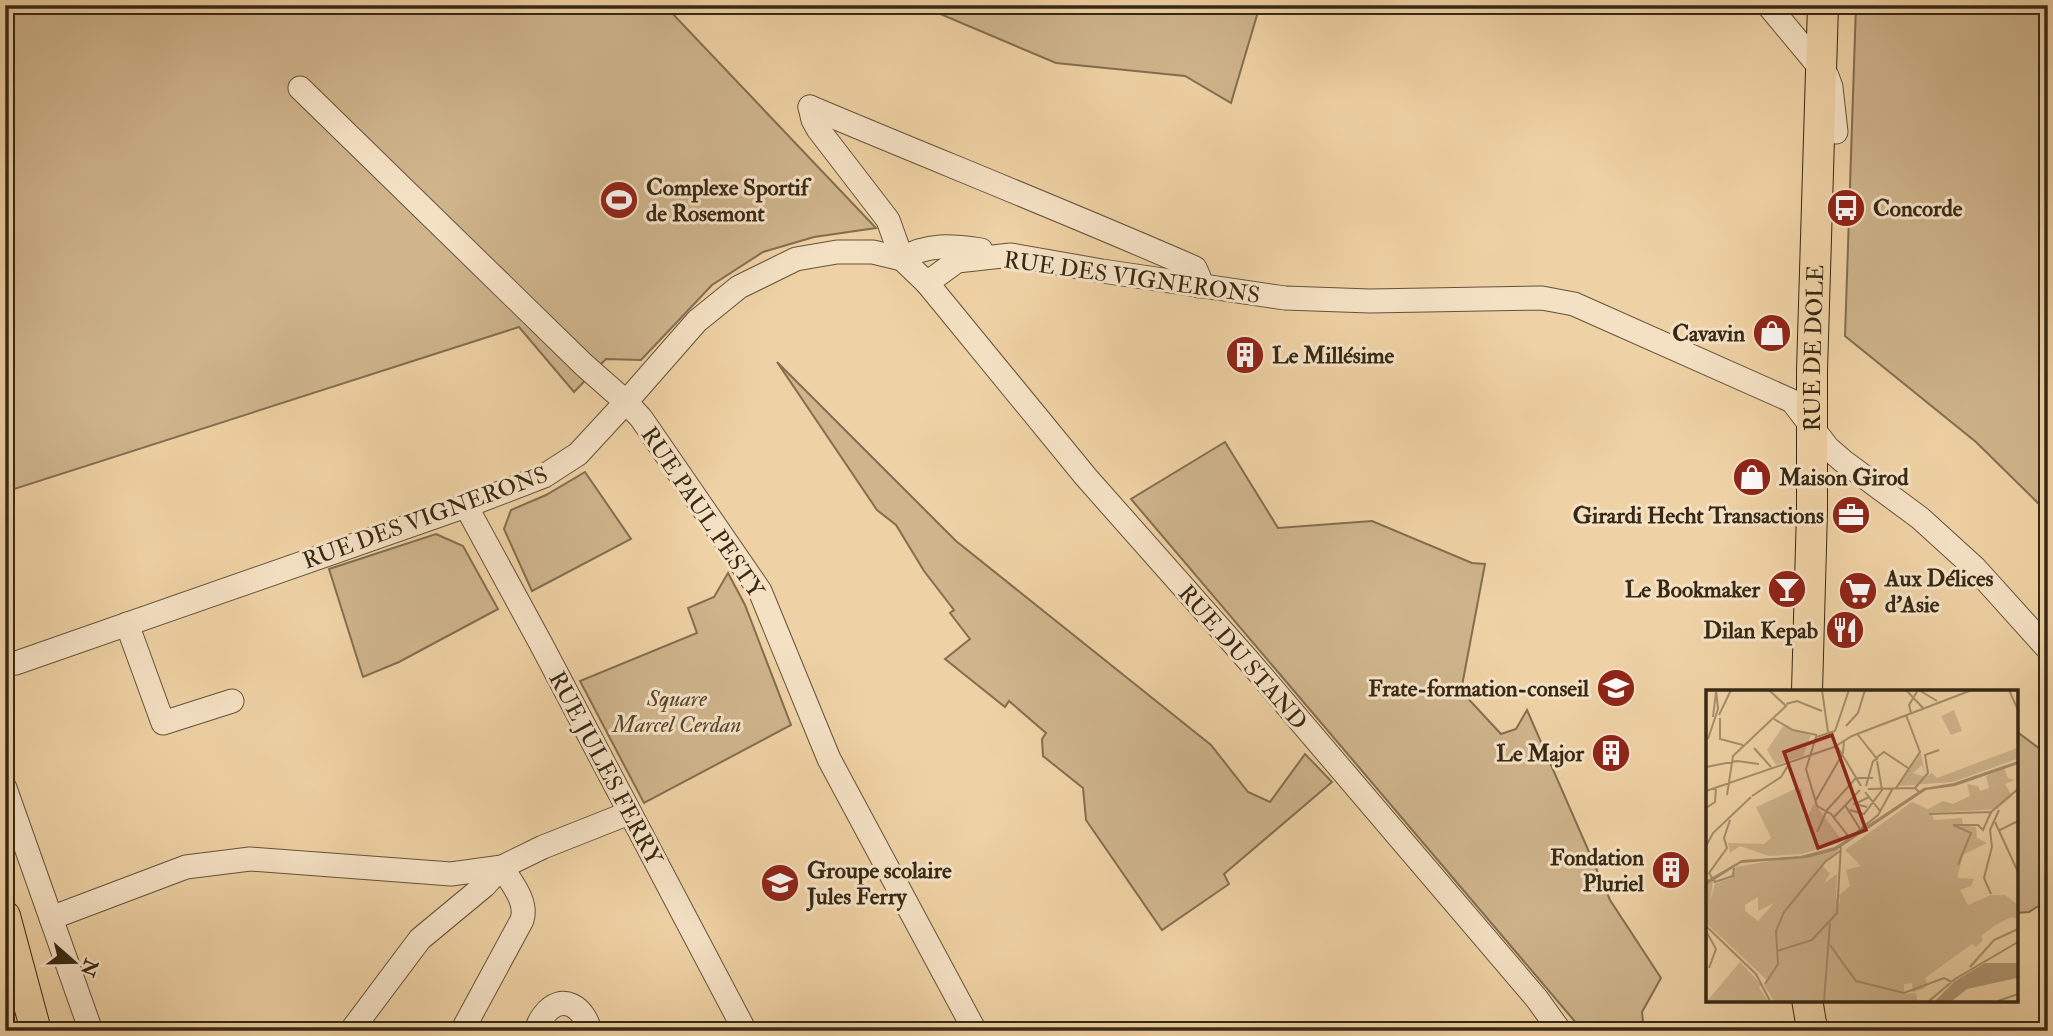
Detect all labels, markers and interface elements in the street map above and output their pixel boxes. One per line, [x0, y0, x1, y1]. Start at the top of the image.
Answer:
place label: Complexe Sportif de Rosemont [646, 173, 812, 228]
sports icon: Complexe Sportif de Rosemont [598, 179, 640, 221]
bus stop icon: Concorde [1825, 187, 1867, 229]
place label: Concorde [1873, 194, 1963, 223]
street label: RUE DES VIGNERONS [1002, 245, 1262, 310]
street label: RUE DE DOLE [1798, 264, 1830, 432]
shop icon: Cavavin [1751, 312, 1793, 354]
place label: Cavavin [1672, 319, 1745, 348]
building icon: Le Millésime [1224, 334, 1266, 376]
place label: Le Millésime [1272, 341, 1395, 370]
street label: RUE PAUL PESTY [635, 421, 771, 604]
shop icon: Maison Girod [1731, 456, 1773, 498]
street label: RUE DES VIGNERONS [299, 460, 552, 575]
place label: Maison Girod [1778, 463, 1909, 492]
office icon: Girardi Hecht Transactions [1830, 494, 1872, 536]
place label: Girardi Hecht Transactions [1573, 501, 1824, 530]
place label: Aux Délices d'Asie [1884, 564, 1994, 619]
bar icon: Le Bookmaker [1766, 568, 1808, 610]
supermarket icon: Aux Délices d'Asie [1837, 570, 1879, 612]
place label: Le Bookmaker [1625, 575, 1760, 604]
street label: RUE DU STAND [1172, 579, 1313, 736]
restaurant icon: Dilan Kepab [1824, 609, 1866, 651]
place label: Dilan Kepab [1703, 616, 1818, 646]
street label: RUE JULES FERRY [542, 666, 669, 871]
school or university icon: Frate-formation-conseil [1595, 667, 1637, 709]
place label: Frate-formation-conseil [1368, 674, 1590, 703]
park label: Square Marcel Cerdan [611, 684, 741, 739]
inset map [1706, 690, 2018, 1001]
building icon: Le Major [1590, 732, 1632, 774]
place label: Le Major [1496, 739, 1584, 768]
place label: Fondation Pluriel [1550, 843, 1645, 898]
building icon: Fondation Pluriel [1650, 849, 1692, 891]
place label: Groupe scolaire Jules Ferry [806, 856, 952, 912]
school or university icon: Groupe scolaire Jules Ferry [759, 862, 801, 904]
north arrow [38, 928, 108, 998]
text: N [75, 954, 104, 980]

